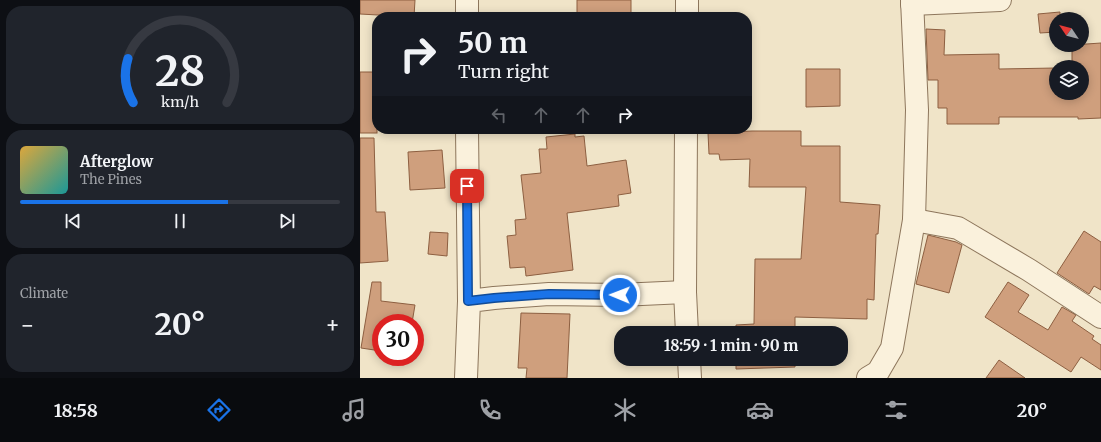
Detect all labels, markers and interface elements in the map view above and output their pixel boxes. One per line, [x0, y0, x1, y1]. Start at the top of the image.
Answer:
north arrow [1049, 12, 1089, 52]
map controls [1049, 12, 1089, 100]
text: 50 m [458, 25, 527, 61]
icon: right [392, 28, 444, 80]
text: 28 [155, 45, 205, 97]
text: Turn right [458, 60, 549, 83]
button: layers [1049, 60, 1089, 100]
text: km/h [161, 93, 199, 111]
icon: left [488, 104, 510, 126]
icon: ahead [530, 104, 552, 126]
icon: ahead [572, 104, 594, 126]
icon: right [614, 104, 636, 126]
text: Afterglow [80, 152, 153, 171]
pin [450, 169, 484, 203]
text: The Pines [80, 171, 142, 188]
icon: arrive [456, 175, 478, 197]
icon: previous [62, 210, 84, 232]
icon: pause [169, 210, 191, 232]
icon: next [276, 210, 298, 232]
position arrow [599, 274, 641, 316]
text: Climate [20, 285, 68, 302]
text: 20° [155, 305, 205, 343]
text: − [20, 311, 35, 339]
text: + [325, 311, 340, 339]
speed limit sign: 30 [372, 314, 424, 366]
text: 18:59 · 1 min · 90 m [664, 336, 798, 355]
icon: directions [205, 396, 233, 424]
icon: music [340, 396, 368, 424]
icon: phone [476, 396, 504, 424]
icon: climate [611, 396, 639, 424]
icon: car [746, 396, 774, 424]
icon: filters [882, 396, 910, 424]
text: 18:58 [54, 399, 98, 422]
text: 20° [1017, 399, 1047, 422]

